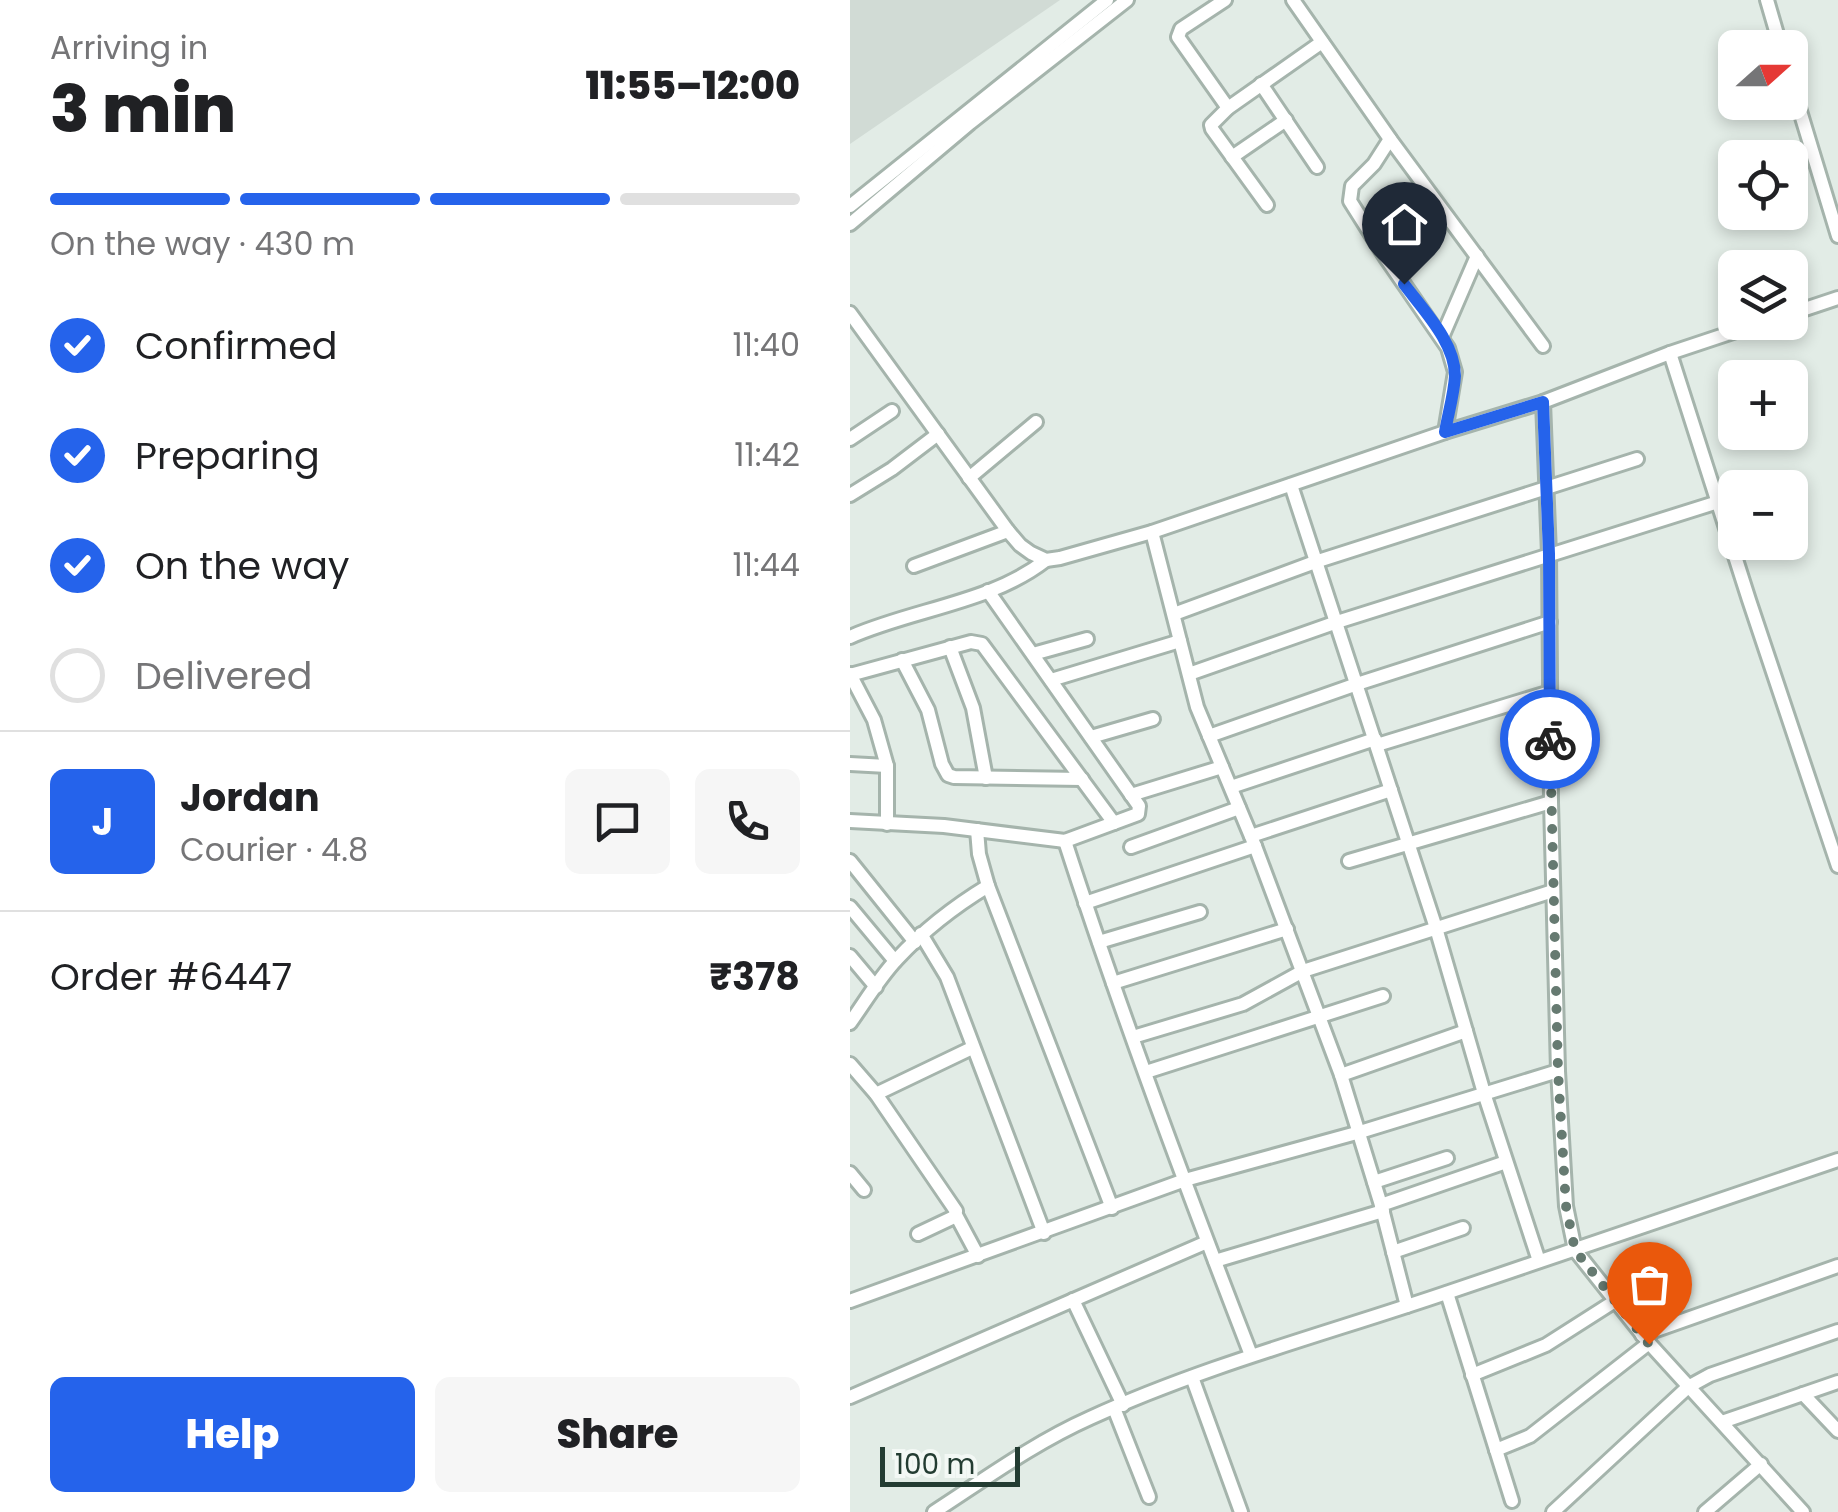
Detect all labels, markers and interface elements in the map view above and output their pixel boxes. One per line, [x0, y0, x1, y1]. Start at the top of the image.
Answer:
text: Arriving in [50, 25, 208, 70]
north arrow [1718, 30, 1808, 120]
map controls [1718, 30, 1808, 560]
text: 11:55–12:00 [585, 59, 800, 112]
text: 3 min [50, 64, 236, 155]
button: locate [1718, 140, 1808, 230]
pin [1362, 182, 1447, 285]
icon: home [1377, 197, 1432, 252]
text: On the way · 430 m [50, 221, 355, 266]
button: layers [1718, 250, 1808, 340]
icon: check [50, 318, 105, 373]
text: Confirmed [135, 319, 337, 372]
text: 11:40 [732, 322, 800, 367]
button: + [1718, 360, 1808, 450]
icon: check [50, 428, 105, 483]
text: Preparing [135, 429, 320, 482]
text: 11:42 [734, 432, 800, 477]
button: − [1718, 470, 1808, 560]
icon: check [50, 538, 105, 593]
text: On the way [135, 539, 349, 592]
text: 11:44 [732, 542, 800, 587]
text: Delivered [135, 649, 312, 702]
courier [1500, 689, 1600, 789]
icon: bike [1523, 712, 1578, 767]
button: chat [565, 769, 670, 874]
button: phone [695, 769, 800, 874]
text: Jordan [180, 771, 320, 824]
text: J [92, 795, 113, 848]
text: Courier · 4.8 [180, 827, 368, 872]
text: Order #6447 [50, 950, 292, 1003]
text: ₹378 [709, 950, 800, 1003]
pin [1607, 1242, 1692, 1345]
icon: bag [1622, 1257, 1677, 1312]
button: Help [50, 1377, 415, 1492]
button: Share [435, 1377, 800, 1492]
scale bar [880, 1442, 1020, 1486]
text: 100 m [895, 1445, 975, 1484]

